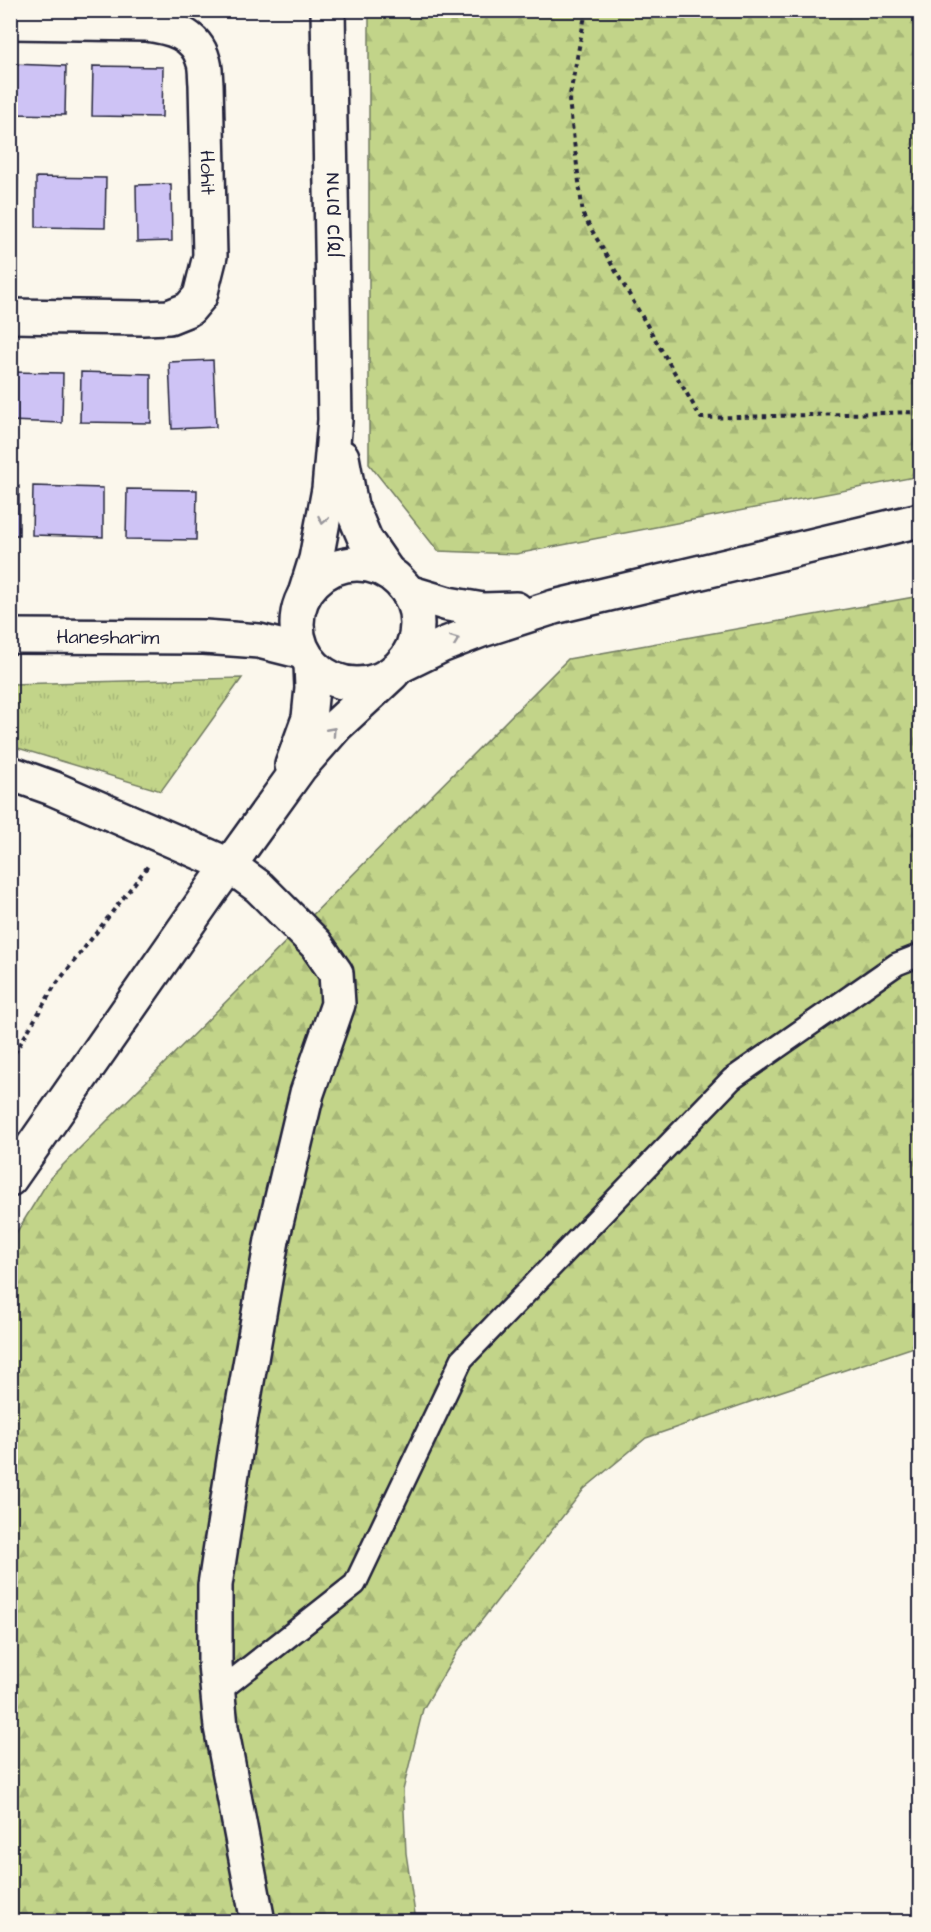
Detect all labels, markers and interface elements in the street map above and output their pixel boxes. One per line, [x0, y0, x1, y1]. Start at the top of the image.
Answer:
street label: Hohit [193, 150, 222, 195]
street label: מרום כנען [318, 171, 348, 258]
one-way arrow [318, 515, 330, 525]
street label: Hanesharim [56, 623, 160, 652]
one-way arrow [449, 635, 460, 647]
one-way arrow [325, 727, 336, 738]

